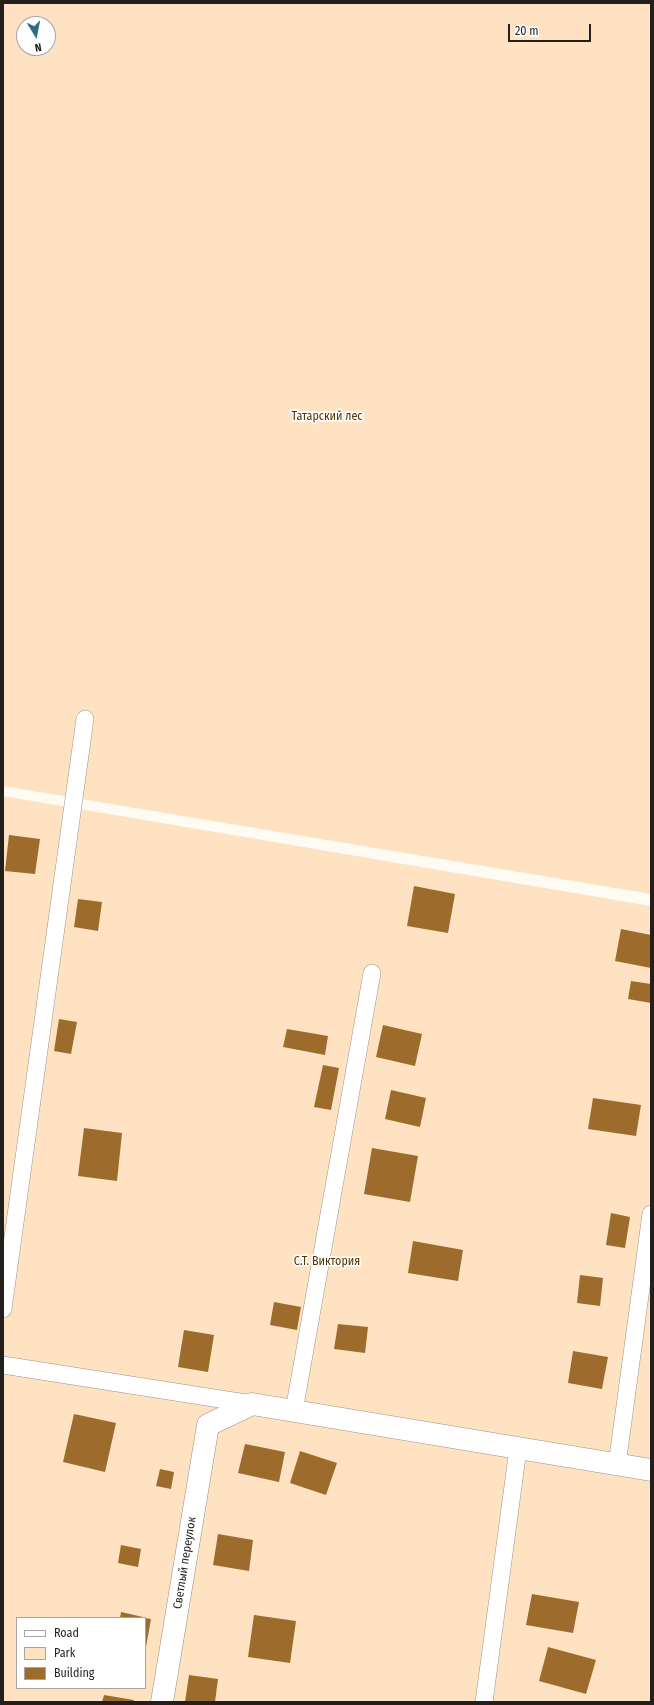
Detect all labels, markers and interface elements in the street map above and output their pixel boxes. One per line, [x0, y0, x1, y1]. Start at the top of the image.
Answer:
north arrow [16, 16, 56, 56]
scale bar [510, 16, 593, 42]
text: 20 m [515, 24, 539, 38]
text: N [34, 40, 42, 54]
park label: Татарский лес [291, 410, 363, 424]
park label: С.Т. Виктория [294, 1255, 360, 1269]
street label: Светлый переулок [171, 1516, 199, 1610]
legend [16, 1617, 146, 1689]
text: Road [54, 1626, 79, 1640]
text: Park [54, 1646, 75, 1660]
text: Building [54, 1666, 94, 1680]

